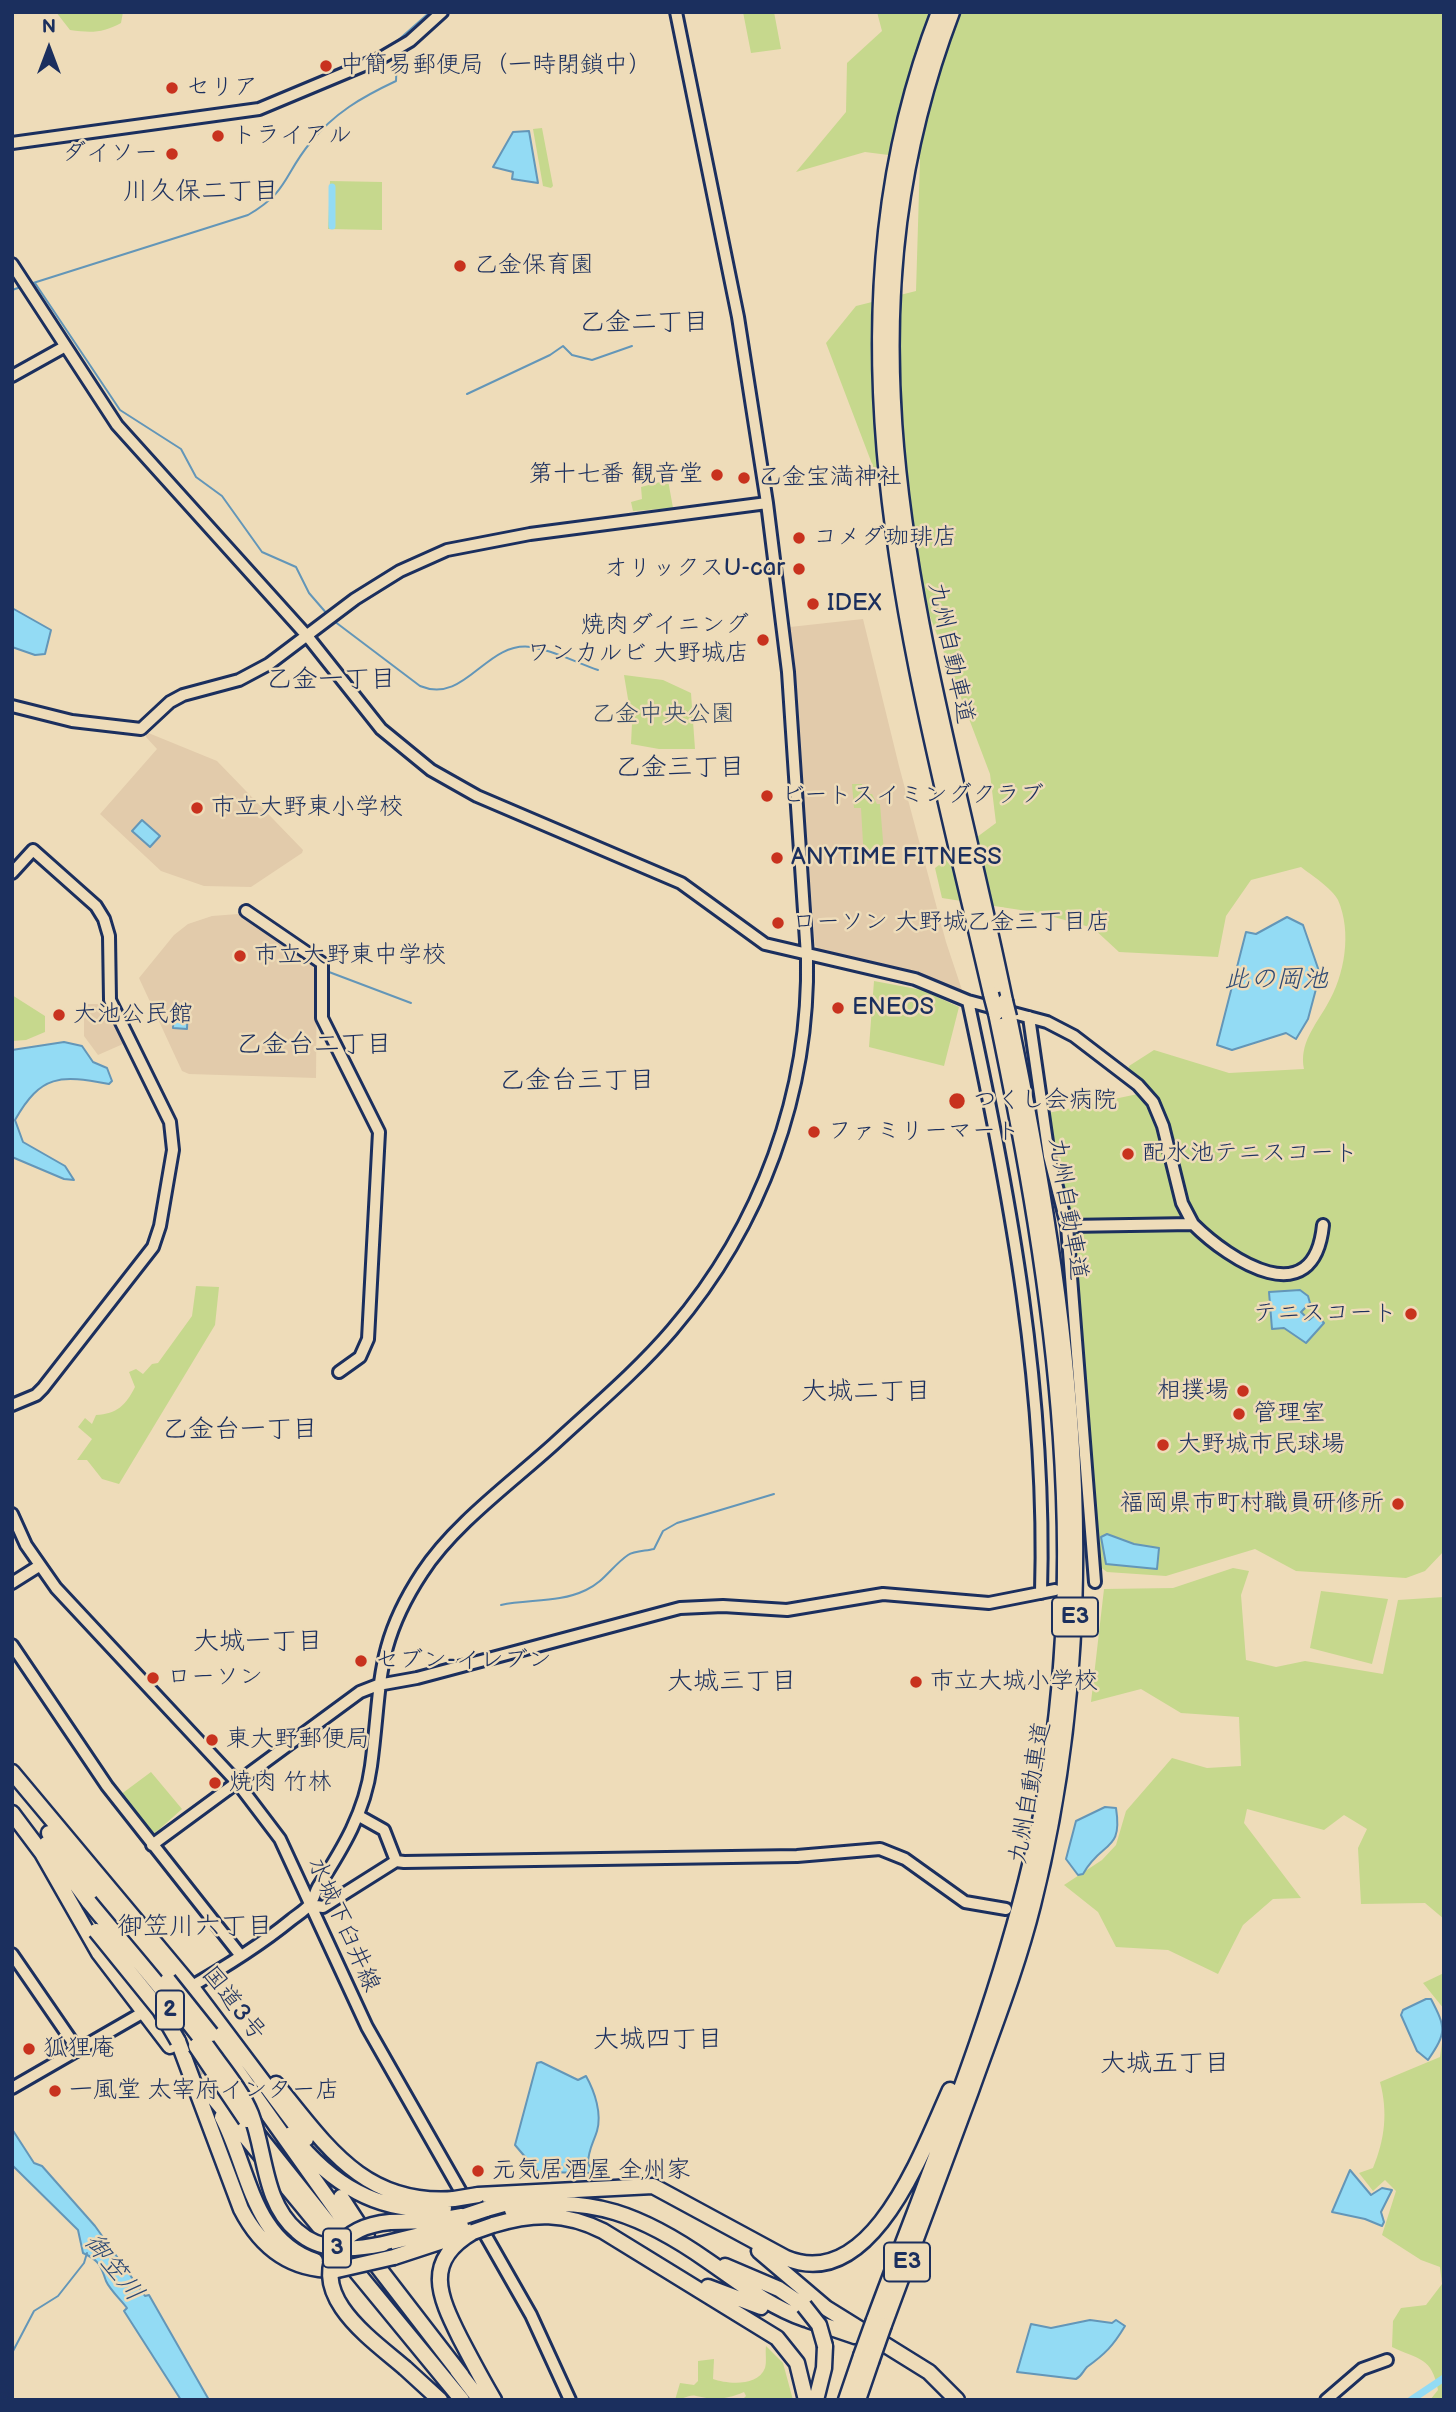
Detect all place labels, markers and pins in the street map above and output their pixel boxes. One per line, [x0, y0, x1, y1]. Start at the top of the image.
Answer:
place label: 中簡易郵便局（一時閉鎖中） [340, 52, 652, 80]
marker: 中簡易郵便局（一時閉鎖中） [318, 58, 334, 74]
place label: セリア [186, 74, 258, 102]
marker: セリア [164, 80, 180, 96]
place label: トライアル [232, 122, 352, 150]
marker: トライアル [210, 128, 226, 144]
place label: ダイソー [62, 140, 158, 168]
marker: ダイソー [164, 146, 180, 162]
place label: 乙金保育園 [474, 252, 594, 280]
marker: 乙金保育園 [452, 258, 468, 274]
place label: 第十七番 観音堂 [529, 461, 703, 489]
place label: 乙金宝満神社 [758, 464, 902, 492]
marker: 第十七番 観音堂 [709, 467, 725, 483]
marker: 乙金宝満神社 [736, 470, 752, 486]
place label: コメダ珈琲店 [813, 524, 957, 552]
marker: コメダ珈琲店 [791, 530, 807, 546]
place label: オリックスU-car [604, 555, 785, 583]
marker: オリックスU-car [791, 561, 807, 577]
place label: IDEX [827, 590, 881, 618]
marker: IDEX [805, 596, 821, 612]
place label: 焼肉ダイニング ワンカルビ 大野城店 [527, 612, 749, 668]
marker: 焼肉ダイニング ワンカルビ 大野城店 [755, 632, 771, 648]
place label: ビートスイミングクラブ [781, 782, 1044, 810]
marker: ビートスイミングクラブ [759, 788, 775, 804]
place label: 市立大野東小学校 [211, 794, 403, 822]
marker: 市立大野東小学校 [189, 800, 205, 816]
place label: ANYTIME FITNESS [791, 844, 1002, 872]
marker: ANYTIME FITNESS [769, 850, 785, 866]
place label: ローソン 大野城乙金三丁目店 [792, 909, 1110, 937]
marker: ローソン 大野城乙金三丁目店 [770, 915, 786, 931]
place label: 市立大野東中学校 [254, 942, 446, 970]
marker: 市立大野東中学校 [232, 948, 248, 964]
place label: ENEOS [852, 994, 934, 1022]
marker: ENEOS [830, 1000, 846, 1016]
place label: 大池公民館 [73, 1001, 193, 1029]
marker: 大池公民館 [51, 1007, 67, 1023]
place label: つくし会病院 [973, 1087, 1117, 1115]
marker: つくし会病院 [947, 1091, 967, 1111]
place label: ファミリーマート [828, 1118, 1020, 1146]
marker: ファミリーマート [806, 1124, 822, 1140]
place label: 配水池テニスコート [1142, 1140, 1358, 1168]
marker: 配水池テニスコート [1120, 1146, 1136, 1162]
place label: テニスコート [1253, 1300, 1397, 1328]
marker: テニスコート [1403, 1306, 1419, 1322]
place label: 相撲場 [1157, 1377, 1229, 1405]
marker: 相撲場 [1235, 1383, 1251, 1399]
place label: 管理室 [1253, 1400, 1325, 1428]
marker: 管理室 [1231, 1406, 1247, 1422]
place label: 大野城市民球場 [1177, 1431, 1345, 1459]
marker: 大野城市民球場 [1155, 1437, 1171, 1453]
place label: 福岡県市町村職員研修所 [1120, 1490, 1384, 1518]
marker: 福岡県市町村職員研修所 [1390, 1496, 1406, 1512]
place label: セブン-イレブン [375, 1647, 552, 1675]
marker: セブン-イレブン [353, 1653, 369, 1669]
place label: ローソン [167, 1664, 263, 1692]
place label: 市立大城小学校 [930, 1668, 1098, 1696]
marker: ローソン [145, 1670, 161, 1686]
marker: 市立大城小学校 [908, 1674, 924, 1690]
place label: 東大野郵便局 [226, 1726, 370, 1754]
marker: 東大野郵便局 [204, 1732, 220, 1748]
place label: 焼肉 竹林 [229, 1769, 331, 1797]
marker: 焼肉 竹林 [207, 1775, 223, 1791]
place label: 狐狸庵 [43, 2035, 115, 2063]
marker: 狐狸庵 [21, 2041, 37, 2057]
place label: 一風堂 太宰府インター店 [69, 2077, 339, 2105]
marker: 一風堂 太宰府インター店 [47, 2083, 63, 2099]
place label: 元気居酒屋 全州家 [492, 2157, 690, 2185]
marker: 元気居酒屋 全州家 [470, 2163, 486, 2179]

